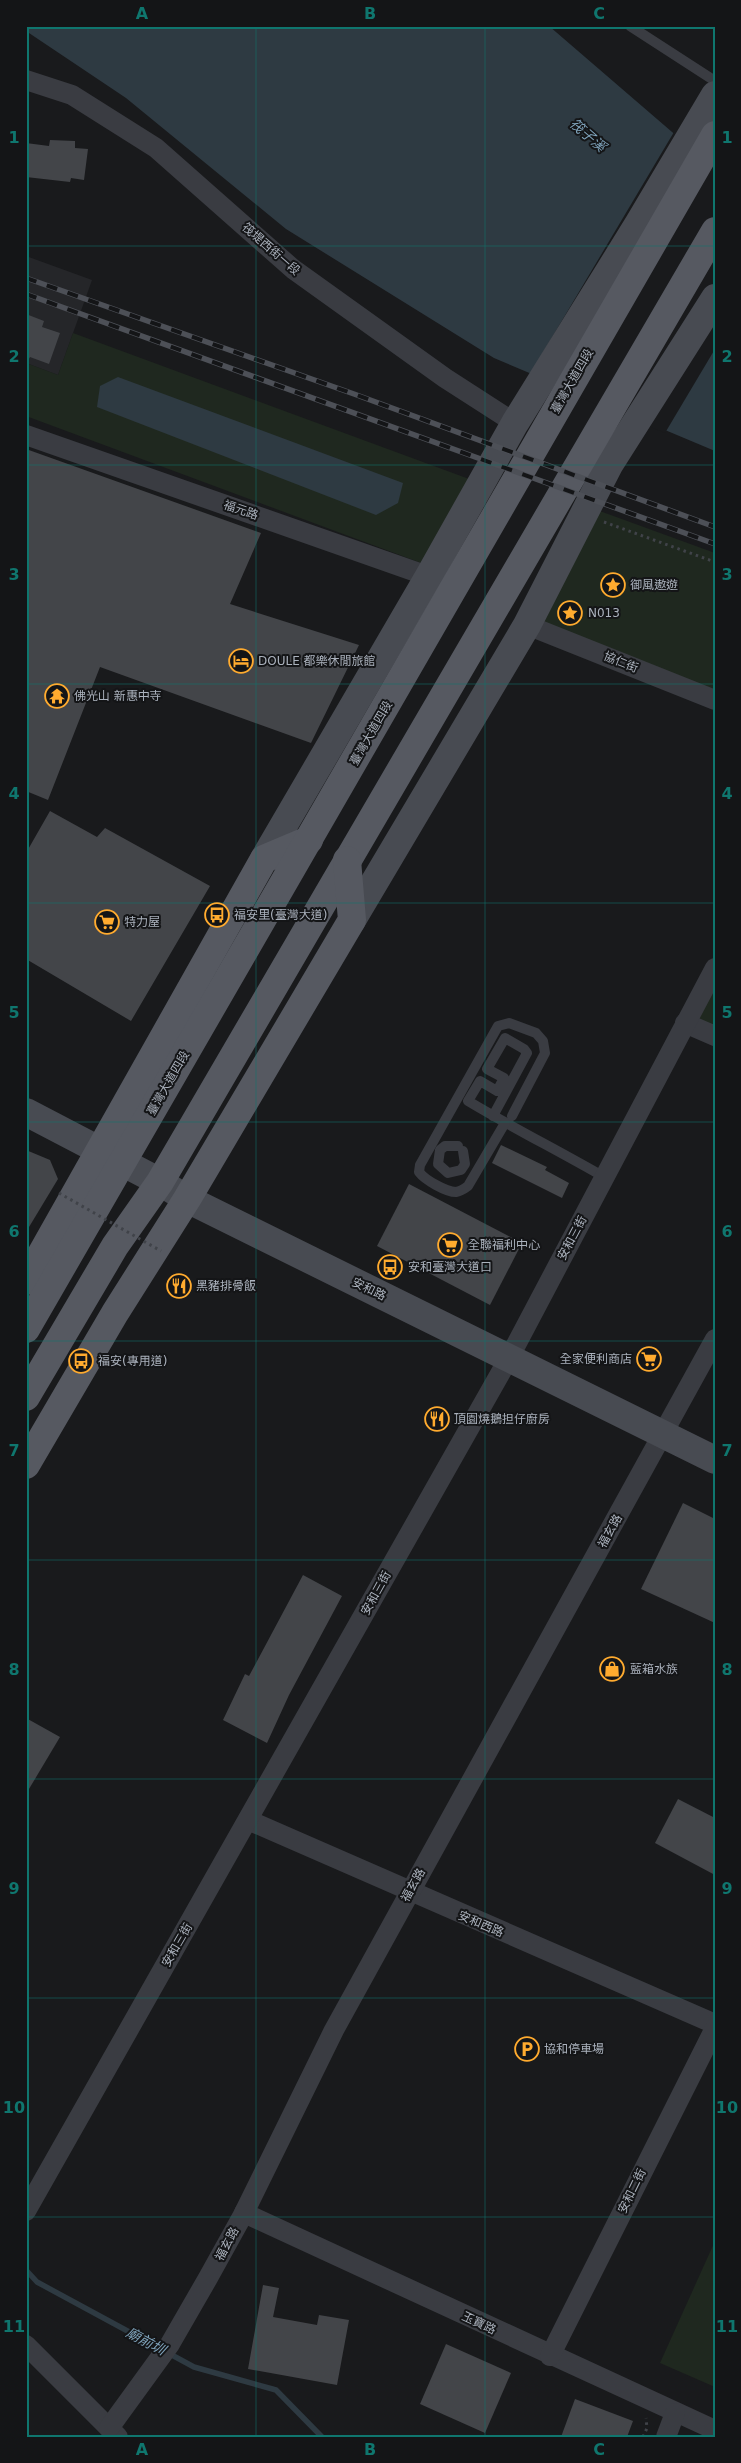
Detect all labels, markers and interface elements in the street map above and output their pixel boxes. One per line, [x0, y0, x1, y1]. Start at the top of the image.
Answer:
text: A [136, 4, 149, 23]
text: B [364, 4, 376, 23]
text: C [593, 4, 605, 23]
water label: 筏子溪 [567, 115, 611, 156]
text: 1 [8, 128, 20, 147]
text: 1 [721, 128, 733, 147]
street label: 筏堤西街一段 [239, 220, 303, 278]
street label: 臺灣大道四段 [548, 346, 596, 416]
text: 2 [8, 347, 20, 366]
text: 2 [721, 347, 733, 366]
street label: 福元路 [222, 498, 260, 522]
text: 3 [8, 565, 20, 584]
text: 3 [721, 565, 733, 584]
place icon: 御風遨遊 [600, 572, 626, 598]
place label: 御風遨遊 [630, 578, 678, 592]
place icon: N013 [557, 600, 583, 626]
place label: N013 [588, 606, 620, 620]
hotel icon: DOULE 都樂休閒旅館 [228, 648, 254, 674]
street label: 協仁街 [602, 649, 640, 675]
place label: DOULE 都樂休閒旅館 [258, 654, 376, 668]
temple icon: 佛光山 新惠中寺 [44, 683, 70, 709]
place label: 佛光山 新惠中寺 [74, 689, 162, 703]
street label: 臺灣大道四段 [347, 698, 395, 768]
text: 4 [8, 784, 20, 803]
text: 4 [721, 784, 733, 803]
bus stop icon: 福安里(臺灣大道) [204, 902, 230, 928]
place label: 福安里(臺灣大道) [234, 908, 327, 922]
supermarket icon: 特力屋 [94, 909, 120, 935]
place label: 特力屋 [124, 915, 160, 929]
text: 5 [8, 1003, 20, 1022]
text: 5 [721, 1003, 733, 1022]
street label: 臺灣大道四段 [144, 1048, 192, 1118]
street label: 安和三街 [555, 1214, 589, 1262]
text: 6 [8, 1222, 20, 1241]
text: 6 [721, 1222, 733, 1241]
supermarket icon: 全聯福利中心 [437, 1232, 463, 1258]
place label: 全聯福利中心 [468, 1238, 540, 1252]
bus stop icon: 安和臺灣大道口 [377, 1254, 403, 1280]
place label: 安和臺灣大道口 [408, 1260, 492, 1274]
restaurant icon: 黑豬排骨飯 [166, 1273, 192, 1299]
street label: 安和路 [350, 1275, 388, 1303]
place label: 黑豬排骨飯 [196, 1279, 256, 1293]
supermarket icon: 全家便利商店 [636, 1346, 662, 1372]
bus stop icon: 福安(專用道) [68, 1348, 94, 1374]
place label: 全家便利商店 [560, 1352, 632, 1366]
place label: 福安(專用道) [98, 1354, 167, 1368]
restaurant icon: 頂園燒鵝担仔廚房 [424, 1406, 450, 1432]
place label: 頂園燒鵝担仔廚房 [454, 1412, 550, 1426]
text: 7 [8, 1441, 20, 1460]
text: 7 [721, 1441, 733, 1460]
street label: 福玄路 [595, 1512, 625, 1550]
street label: 安和三街 [358, 1569, 394, 1617]
shop icon: 藍箱水族 [599, 1656, 625, 1682]
text: 8 [8, 1660, 20, 1679]
text: 8 [721, 1660, 733, 1679]
place label: 藍箱水族 [630, 1662, 678, 1676]
street label: 福玄路 [398, 1866, 428, 1904]
text: 9 [8, 1879, 20, 1898]
text: 9 [721, 1879, 733, 1898]
street label: 安和西路 [456, 1908, 506, 1940]
street label: 安和三街 [159, 1921, 195, 1969]
parking icon: 協和停車場 [514, 2036, 540, 2062]
place label: 協和停車場 [544, 2042, 604, 2056]
text: 10 [3, 2098, 25, 2117]
text: 10 [716, 2098, 738, 2117]
street label: 安和二街 [615, 2166, 649, 2216]
street label: 福玄路 [212, 2225, 242, 2263]
street label: 玉寶路 [460, 2309, 498, 2337]
text: 11 [3, 2317, 25, 2336]
text: 11 [716, 2317, 738, 2336]
water label: 廟前圳 [124, 2324, 170, 2359]
text: A [136, 2440, 149, 2459]
text: B [364, 2440, 376, 2459]
text: C [593, 2440, 605, 2459]

